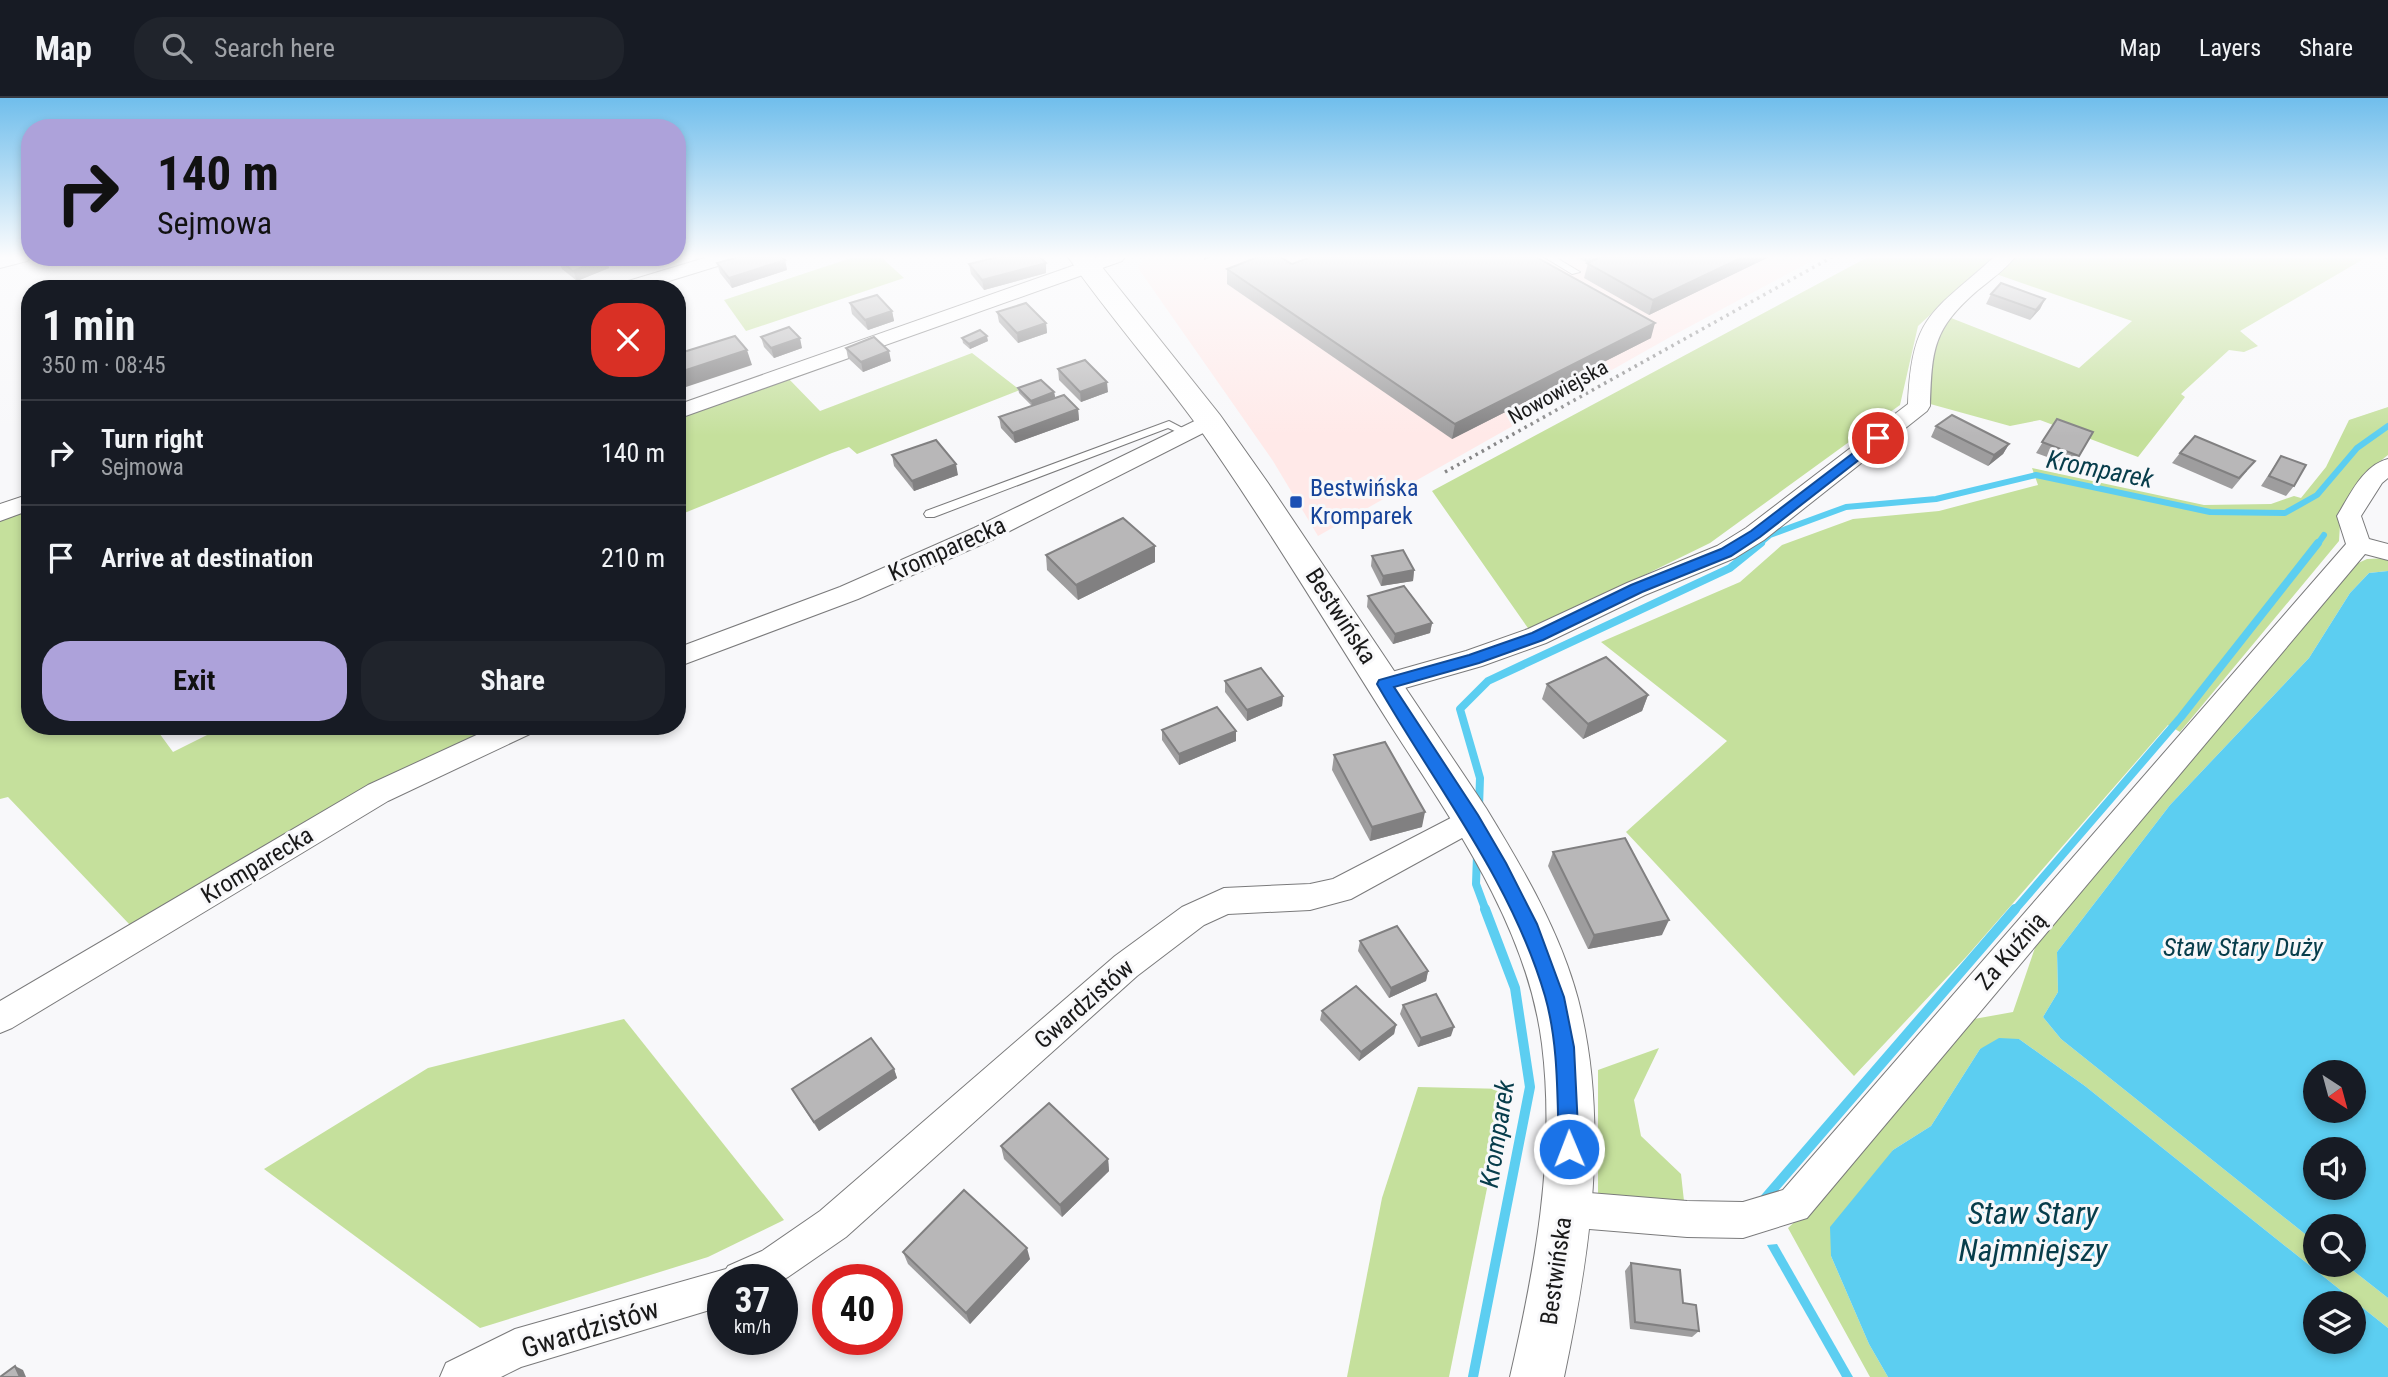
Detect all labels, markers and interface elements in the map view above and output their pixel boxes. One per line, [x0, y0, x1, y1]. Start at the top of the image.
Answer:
search box [134, 17, 624, 80]
text: Map [35, 29, 92, 68]
icon: search [158, 29, 196, 67]
text: Search here [214, 33, 335, 63]
text: Map [2120, 34, 2161, 62]
text: Layers [2199, 34, 2261, 62]
text: Share [2299, 34, 2353, 62]
text: 140 m [157, 145, 279, 202]
icon: right [42, 147, 133, 238]
text: Sejmowa [157, 204, 272, 242]
text: 1 min [42, 301, 135, 350]
button: close [591, 303, 665, 377]
text: 350 m · 08:45 [42, 352, 166, 379]
street label: Nowowiejska [1504, 355, 1612, 429]
pin [1848, 408, 1908, 468]
icon: arrive [1859, 419, 1897, 457]
text: Turn right [101, 424, 203, 454]
icon: right [42, 434, 80, 472]
text: 140 m [601, 438, 665, 468]
water label: Kromparek [2044, 444, 2156, 494]
text: Sejmowa [101, 454, 184, 481]
place label: Bestwińska Kromparek [1310, 474, 1418, 530]
marker: Bestwińska Kromparek [1288, 494, 1304, 510]
street label: Kromparecka [884, 511, 1010, 587]
icon: arrive [42, 539, 80, 577]
text: Arrive at destination [101, 543, 313, 573]
text: 210 m [601, 543, 665, 573]
street label: Bestwińska [1300, 563, 1382, 669]
button: Exit [42, 641, 347, 721]
button: Share [361, 641, 665, 721]
street label: Kromparecka [196, 821, 318, 909]
street label: Za Kuźnią [1970, 907, 2052, 995]
water label: Staw Stary Duży [2163, 932, 2325, 962]
street label: Gwardzistów [1029, 953, 1139, 1055]
north arrow [2303, 1060, 2366, 1124]
map controls [2303, 1060, 2366, 1354]
water label: Kromparek [1474, 1078, 1520, 1190]
position arrow [1532, 1112, 1606, 1186]
button: sound [2303, 1137, 2366, 1200]
water label: Staw Stary Najmniejszy [1959, 1194, 2108, 1269]
button: search [2303, 1214, 2366, 1277]
street label: Bestwińska [1535, 1215, 1577, 1327]
speed limit sign: 40 [812, 1264, 903, 1355]
text: 37 [735, 1280, 770, 1321]
button: layers [2303, 1291, 2366, 1354]
street label: Gwardzistów [517, 1292, 663, 1365]
text: km/h [734, 1316, 771, 1337]

